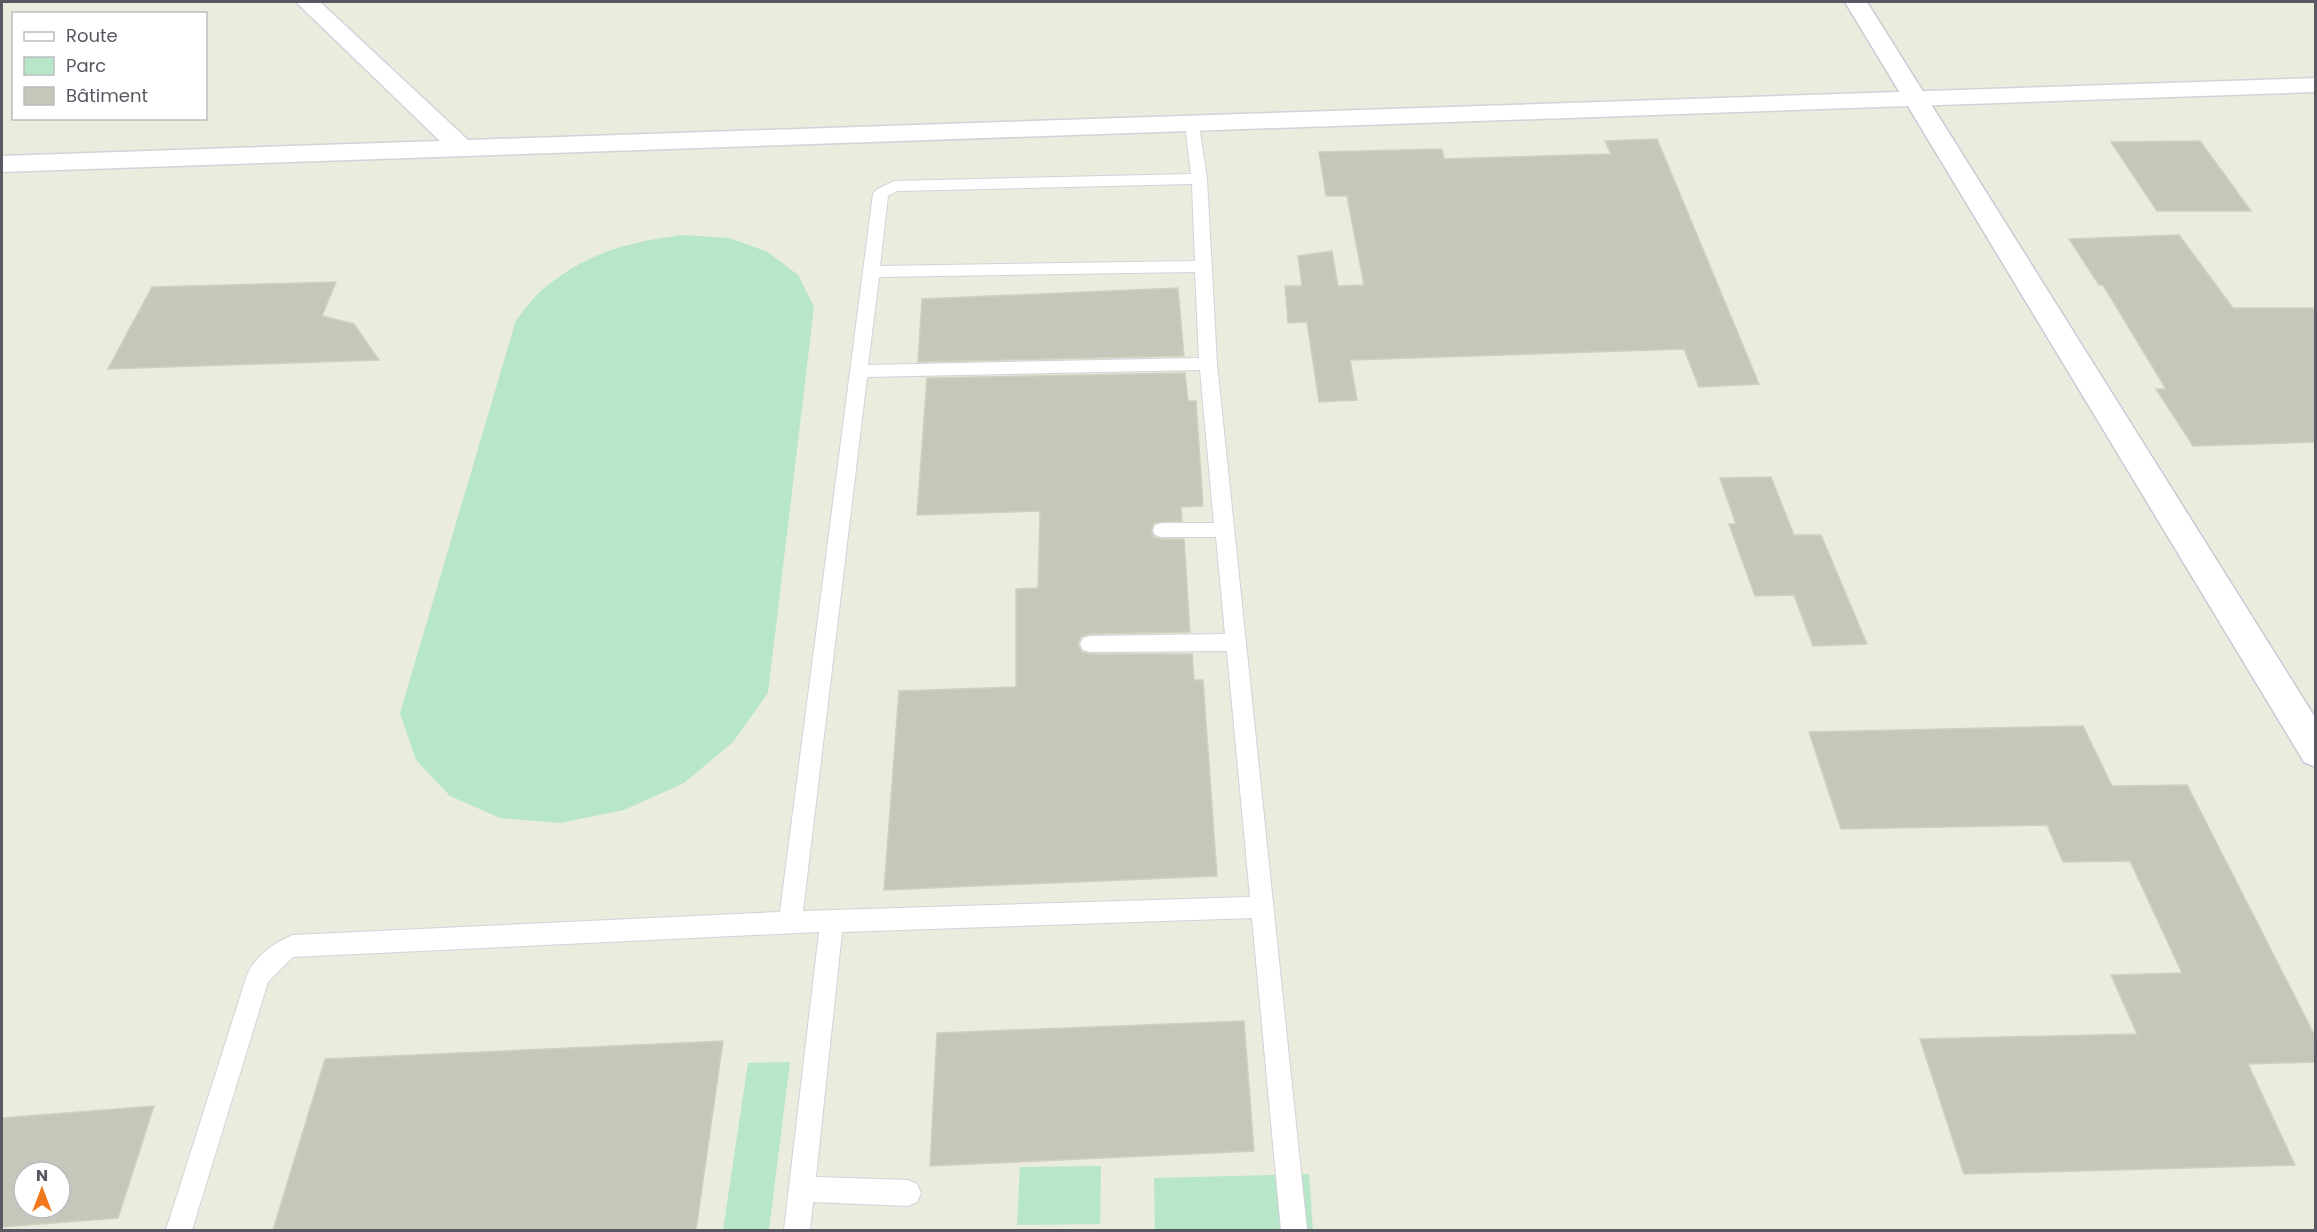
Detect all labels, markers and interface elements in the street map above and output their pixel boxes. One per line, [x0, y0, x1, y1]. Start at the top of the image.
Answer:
legend [12, 12, 207, 120]
text: Route [66, 23, 118, 48]
text: Parc [66, 53, 106, 78]
text: Bâtiment [66, 83, 148, 108]
north arrow [12, 1160, 72, 1220]
text: N [36, 1164, 48, 1187]

